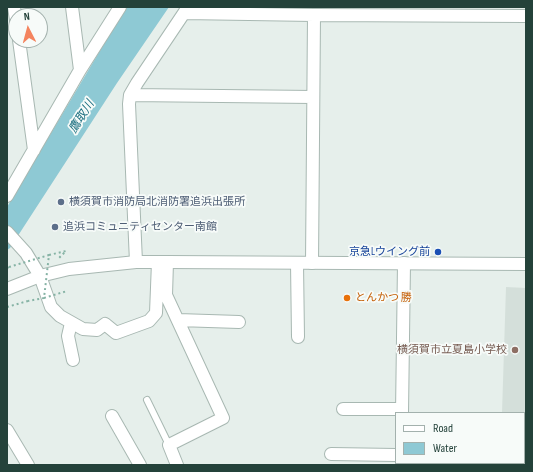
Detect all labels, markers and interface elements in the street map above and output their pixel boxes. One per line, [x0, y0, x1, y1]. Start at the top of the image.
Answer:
north arrow [8, 8, 48, 48]
text: N [23, 10, 30, 23]
water label: 鷹取川 [66, 98, 98, 136]
place label: 横須賀市消防局北消防署追浜出張所 [69, 195, 245, 209]
marker: 横須賀市消防局北消防署追浜出張所 [56, 197, 66, 207]
place label: 追浜コミュニティセンター南館 [63, 220, 217, 234]
marker: 追浜コミュニティセンター南館 [50, 222, 60, 232]
place label: 京急Lウイング前 [349, 245, 430, 259]
marker: 京急Lウイング前 [433, 247, 443, 257]
place label: とんかつ 勝 [355, 291, 412, 305]
marker: とんかつ 勝 [342, 293, 352, 303]
place label: 横須賀市立夏島小学校 [397, 343, 507, 357]
marker: 横須賀市立夏島小学校 [510, 345, 520, 355]
legend [395, 412, 525, 464]
text: Road [433, 421, 453, 436]
text: Water [433, 441, 457, 456]

